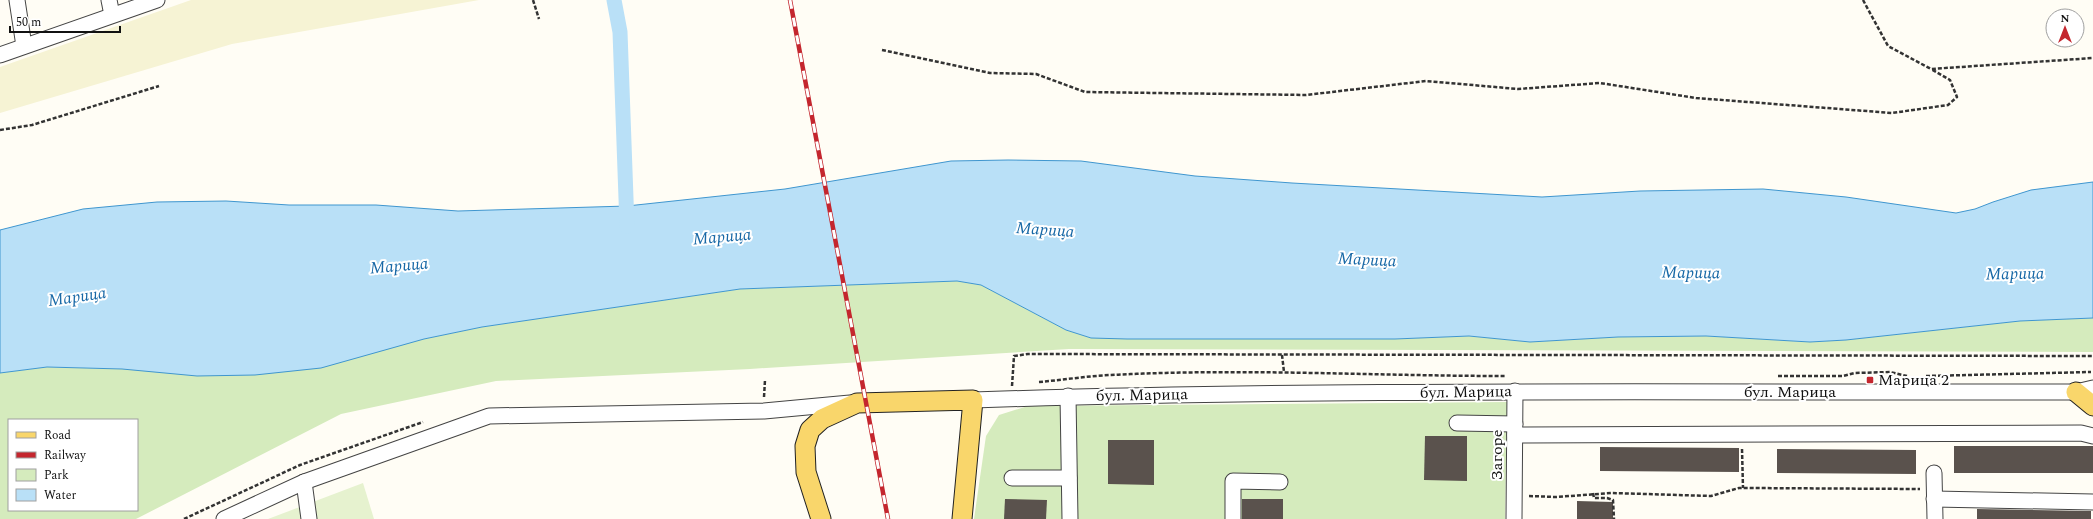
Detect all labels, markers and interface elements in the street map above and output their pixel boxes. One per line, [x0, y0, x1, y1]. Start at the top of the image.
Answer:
scale bar [10, 8, 120, 34]
north arrow [2045, 8, 2085, 48]
text: N [2061, 10, 2070, 27]
text: 50 m [16, 13, 41, 32]
water label: Марица [1015, 215, 1076, 245]
water label: Марица [692, 221, 753, 253]
water label: Марица [1337, 245, 1397, 275]
water label: Марица [369, 250, 430, 282]
water label: Марица [1661, 259, 1721, 287]
water label: Марица [1985, 260, 2045, 288]
water label: Марица [46, 280, 108, 314]
place label: Марица 2 [1878, 368, 1949, 392]
marker: Марица 2 [1865, 375, 1875, 385]
street label: бул. Марица [1420, 379, 1512, 405]
street label: бул. Марица [1744, 380, 1836, 404]
street label: бул. Марица [1096, 382, 1188, 408]
legend [8, 419, 138, 511]
text: Road [44, 426, 71, 445]
street label: Загоре [1485, 429, 1509, 481]
text: Railway [44, 446, 87, 465]
text: Park [44, 466, 69, 485]
text: Water [44, 486, 76, 505]

